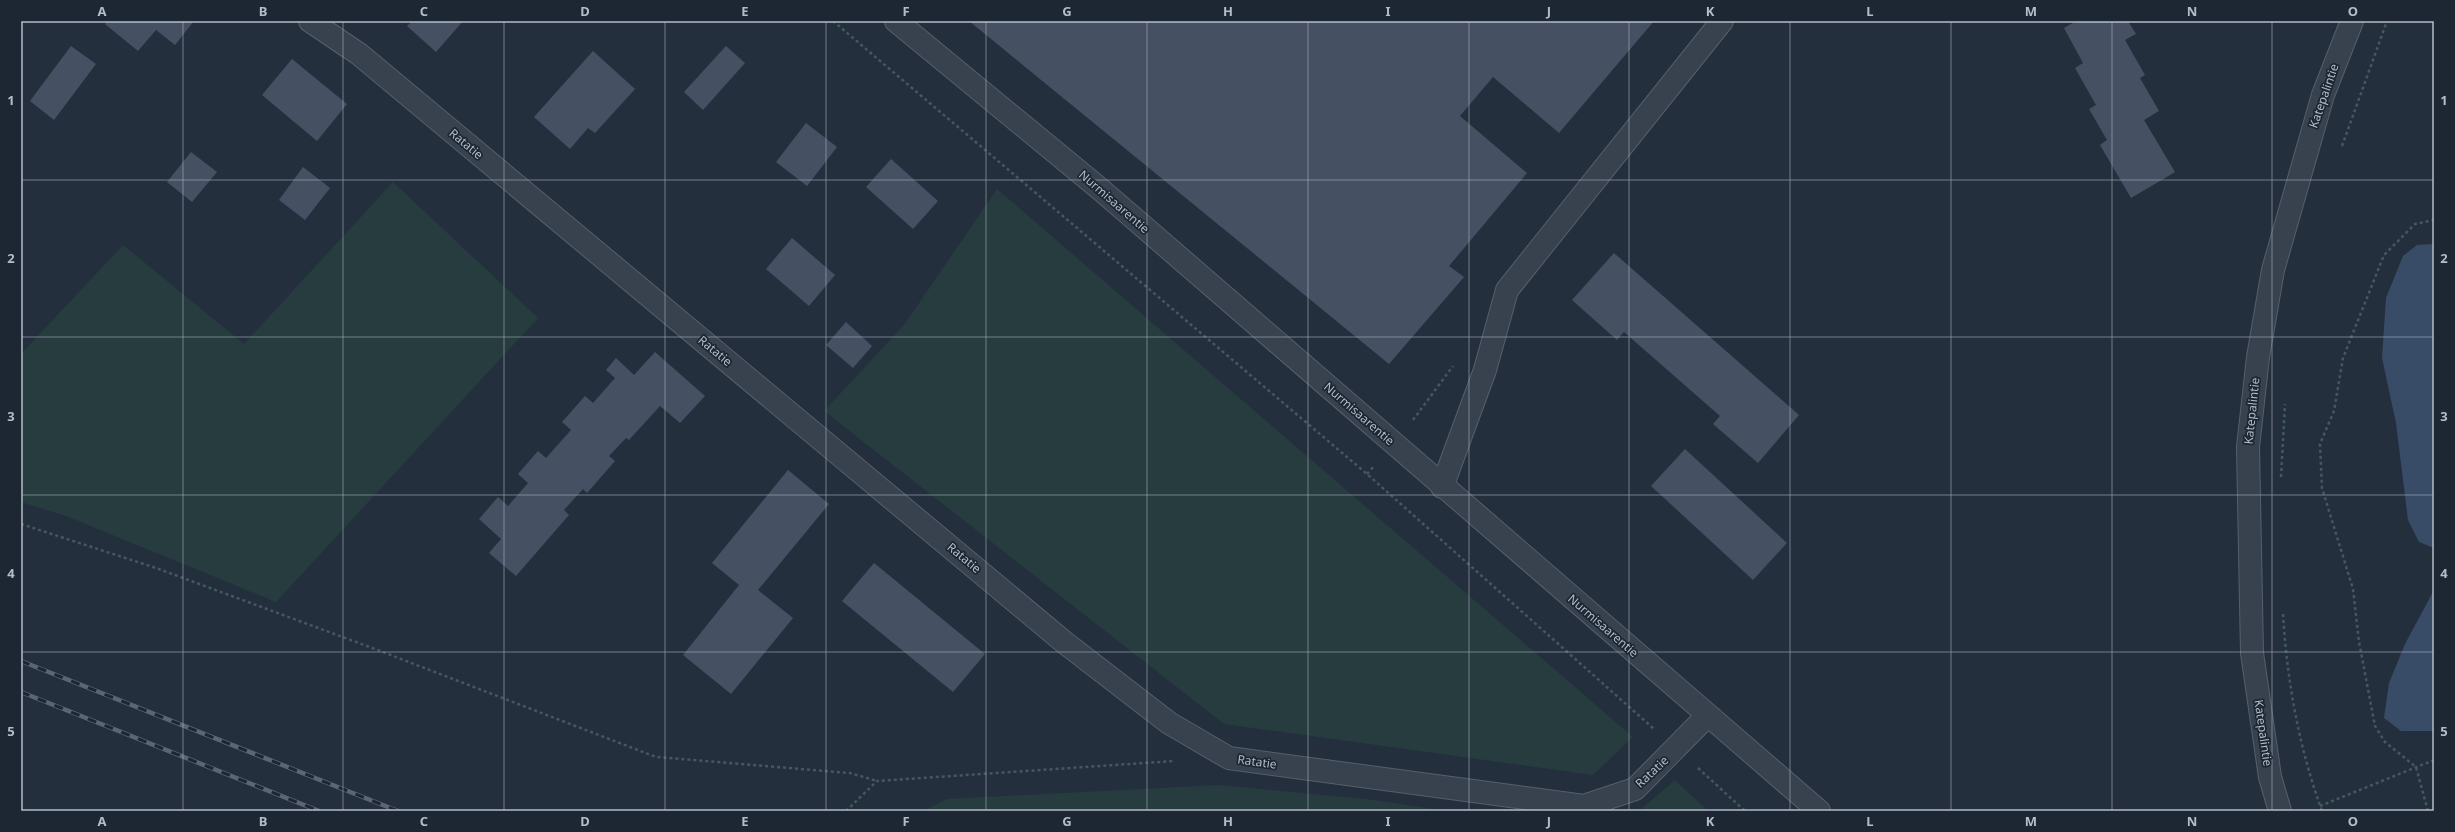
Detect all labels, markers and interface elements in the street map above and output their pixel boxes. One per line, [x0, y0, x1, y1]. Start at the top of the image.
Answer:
text: A [98, 2, 107, 20]
text: B [259, 2, 267, 20]
text: C [420, 2, 428, 20]
text: D [580, 2, 590, 20]
text: E [741, 2, 749, 20]
text: F [902, 2, 910, 20]
text: G [1062, 2, 1072, 20]
text: H [1223, 2, 1233, 20]
text: I [1385, 2, 1391, 20]
text: J [1546, 2, 1551, 20]
text: K [1706, 2, 1715, 20]
text: L [1866, 2, 1874, 20]
text: M [2025, 2, 2037, 20]
text: N [2187, 2, 2197, 20]
text: O [2348, 2, 2358, 20]
street label: Katepalintie [2305, 61, 2343, 130]
text: 1 [7, 91, 15, 109]
text: 1 [2440, 91, 2448, 109]
street label: Ratatie [446, 124, 487, 163]
street label: Nurmisaarentie [1075, 166, 1153, 237]
text: 2 [7, 249, 15, 267]
text: 2 [2440, 249, 2448, 267]
street label: Ratatie [695, 331, 736, 370]
street label: Katepalintie [2240, 376, 2263, 445]
street label: Nurmisaarentie [1320, 378, 1398, 449]
text: 3 [7, 407, 15, 425]
text: 3 [2440, 407, 2448, 425]
street label: Ratatie [944, 538, 985, 577]
text: 4 [7, 564, 15, 582]
text: 4 [2440, 564, 2448, 582]
street label: Nurmisaarentie [1564, 590, 1642, 661]
street label: Katepalintie [2250, 698, 2277, 768]
text: 5 [7, 722, 15, 740]
text: 5 [2440, 722, 2448, 740]
street label: Ratatie [1236, 750, 1278, 773]
street label: Ratatie [1631, 752, 1672, 791]
text: A [98, 812, 107, 830]
text: B [259, 812, 267, 830]
text: C [420, 812, 428, 830]
text: D [580, 812, 590, 830]
text: E [741, 812, 749, 830]
text: F [902, 812, 910, 830]
text: G [1062, 812, 1072, 830]
text: H [1223, 812, 1233, 830]
text: I [1385, 812, 1391, 830]
text: J [1546, 812, 1551, 830]
text: K [1706, 812, 1715, 830]
text: L [1866, 812, 1874, 830]
text: M [2025, 812, 2037, 830]
text: N [2187, 812, 2197, 830]
text: O [2348, 812, 2358, 830]

